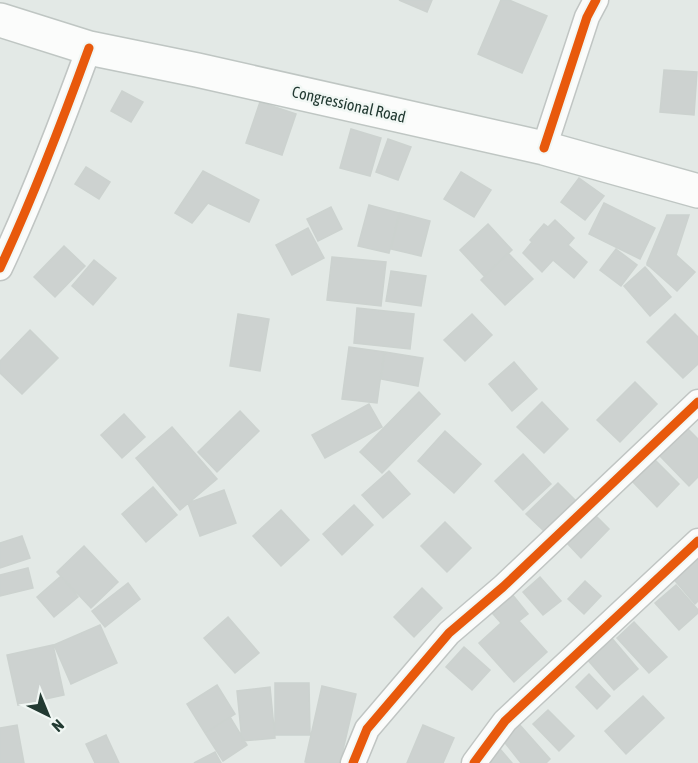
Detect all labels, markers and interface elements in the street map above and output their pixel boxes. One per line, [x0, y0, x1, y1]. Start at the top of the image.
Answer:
street label: Congressional Road [290, 82, 408, 127]
north arrow [18, 685, 78, 745]
text: N [49, 716, 68, 736]

